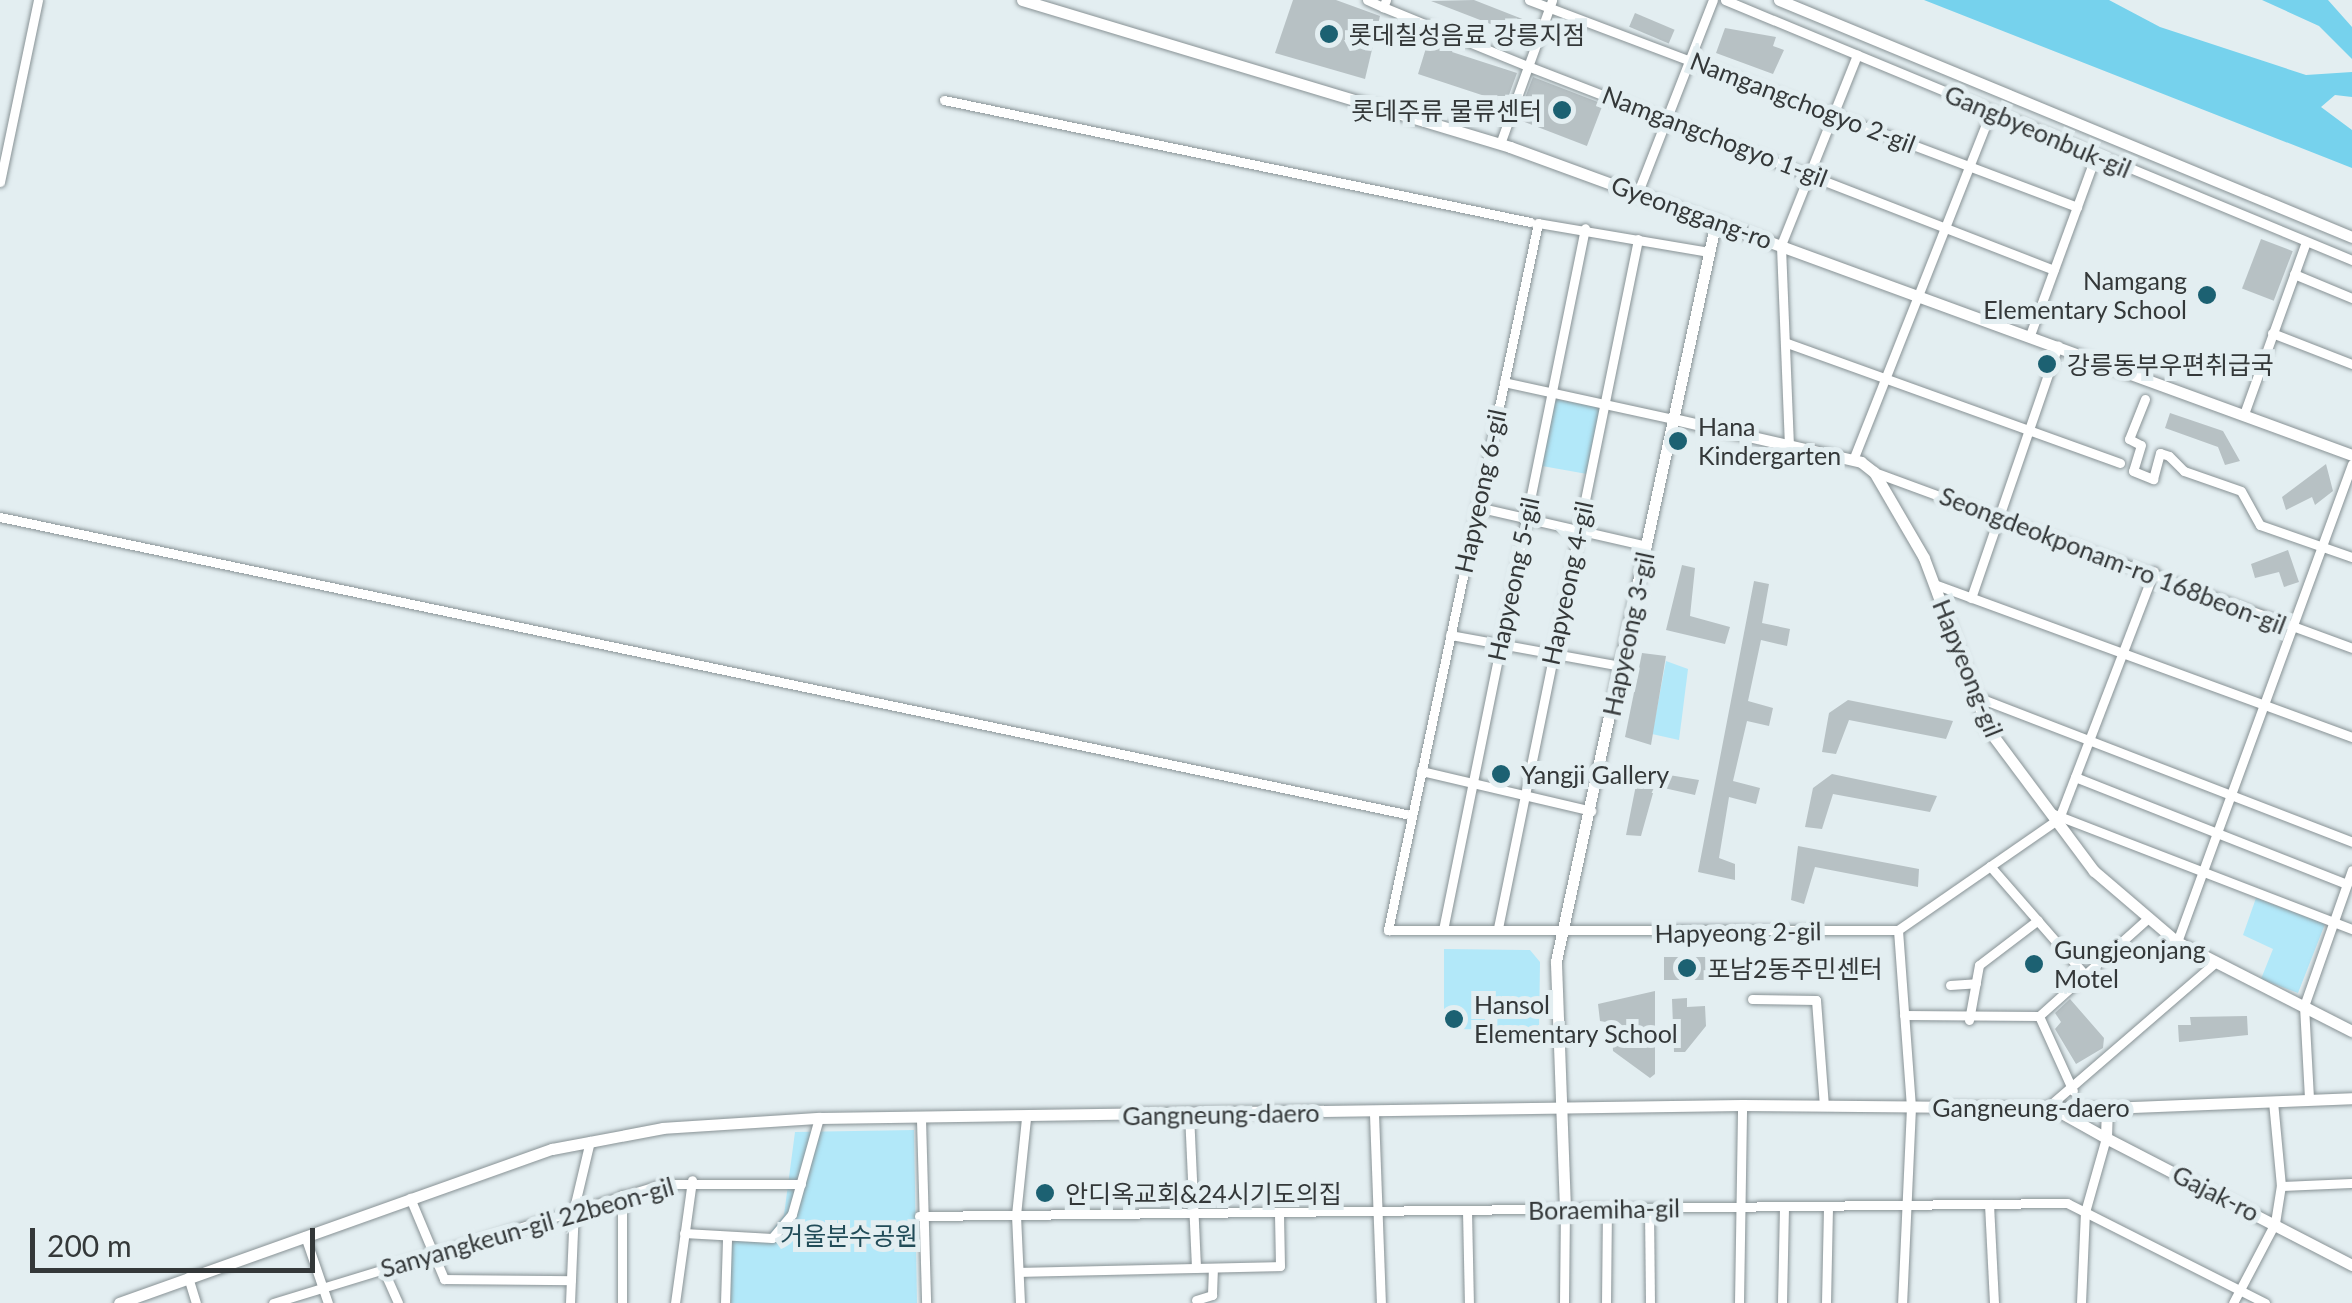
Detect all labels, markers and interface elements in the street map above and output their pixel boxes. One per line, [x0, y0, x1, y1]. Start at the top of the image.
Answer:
place label: 롯데칠성음료 강릉지점 [1349, 19, 1585, 49]
marker: 롯데칠성음료 강릉지점 [1318, 23, 1340, 45]
street label: Namgangchogyo 2-gil [1686, 45, 1920, 159]
street label: Gangbyeonbuk-gil [1940, 78, 2136, 184]
street label: Namgangchogyo 1-gil [1598, 79, 1832, 193]
place label: 롯데주류 물류센터 [1352, 95, 1542, 125]
marker: 롯데주류 물류센터 [1551, 99, 1573, 121]
street label: Gyeonggang-ro [1607, 169, 1777, 255]
place label: Namgang Elementary School [1983, 266, 2187, 325]
marker: Namgang Elementary School [2196, 284, 2218, 306]
place label: 강릉동부우편취급국 [2067, 349, 2274, 379]
marker: 강릉동부우편취급국 [2036, 353, 2058, 375]
street label: Hapyeong 6-gil [1448, 406, 1512, 576]
place label: Hana Kindergarten [1698, 412, 1841, 471]
marker: Hana Kindergarten [1667, 430, 1689, 452]
street label: Seongdeokponam-ro 168beon-gil [1936, 480, 2290, 640]
street label: Hapyeong 5-gil [1481, 494, 1545, 664]
street label: Hapyeong 4-gil [1535, 498, 1599, 668]
street label: Hapyeong 3-gil [1596, 549, 1660, 719]
street label: Hapyeong-gil [1927, 595, 2009, 741]
place label: Yangji Gallery [1521, 759, 1669, 789]
marker: Yangji Gallery [1490, 763, 1512, 785]
street label: Hapyeong 2-gil [1654, 916, 1822, 948]
place label: Gungjeonjang Motel [2054, 935, 2206, 994]
place label: 포남2동주민센터 [1707, 953, 1882, 983]
marker: Gungjeonjang Motel [2023, 953, 2045, 975]
marker: 포남2동주민센터 [1676, 957, 1698, 979]
place label: Hansol Elementary School [1474, 990, 1678, 1049]
marker: Hansol Elementary School [1443, 1008, 1465, 1030]
street label: Gangneung-daero [1932, 1092, 2130, 1122]
street label: Gangneung-daero [1122, 1097, 1320, 1131]
street label: Gajak-ro [2168, 1158, 2264, 1228]
street label: Sanyangkeun-gil 22beon-gil [377, 1171, 677, 1283]
place label: 안디옥교회&24시기도의집 [1065, 1178, 1342, 1208]
marker: 안디옥교회&24시기도의집 [1034, 1182, 1056, 1204]
street label: Boraemiha-gil [1528, 1193, 1680, 1225]
scale bar [35, 1208, 320, 1270]
park label: 거울분수공원 [780, 1220, 918, 1250]
text: 200 m [47, 1227, 132, 1263]

